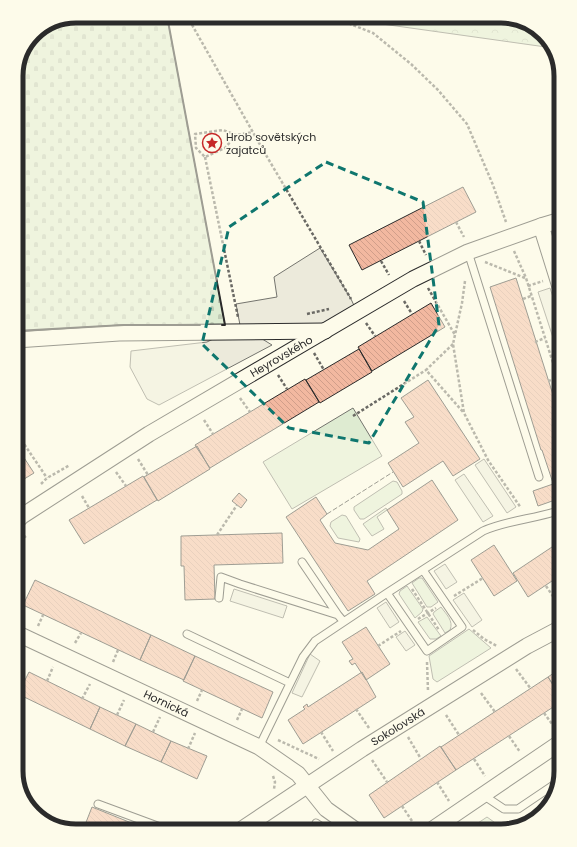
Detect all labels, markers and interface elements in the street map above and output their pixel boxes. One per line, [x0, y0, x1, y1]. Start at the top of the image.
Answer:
place label: Hrob sovětských zajatců [226, 129, 316, 158]
place icon: Hrob sovětských zajatců [201, 132, 223, 154]
street label: Heyrovského [247, 332, 316, 381]
street label: Hornická [141, 686, 192, 721]
street label: Sokolovská [368, 704, 428, 750]

